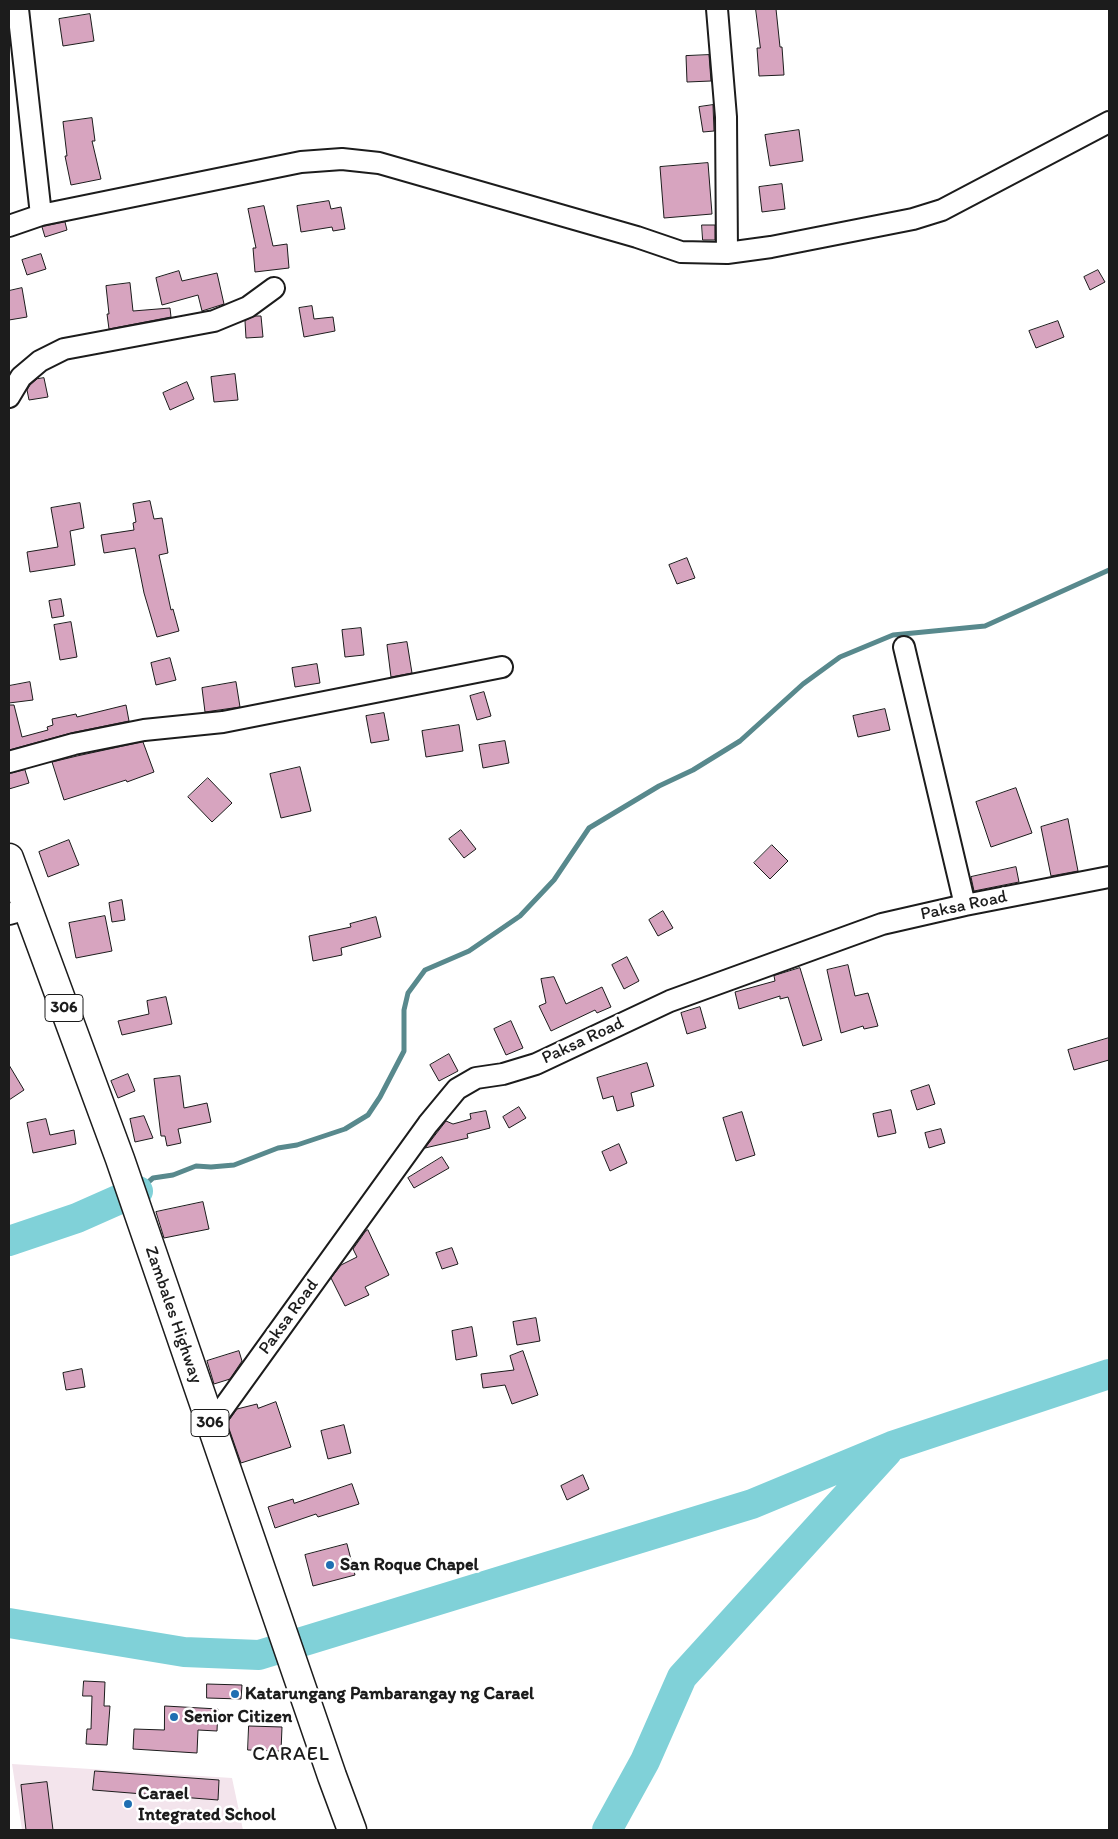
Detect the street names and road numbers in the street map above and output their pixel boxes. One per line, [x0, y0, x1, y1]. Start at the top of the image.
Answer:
street label: Paksa Road [919, 886, 1009, 926]
road number: 306 [45, 994, 83, 1021]
street label: Paksa Road [539, 1013, 627, 1069]
street label: Zambales Highway [139, 1243, 207, 1387]
street label: Paksa Road [254, 1275, 324, 1359]
road number: 306 [191, 1410, 229, 1436]

